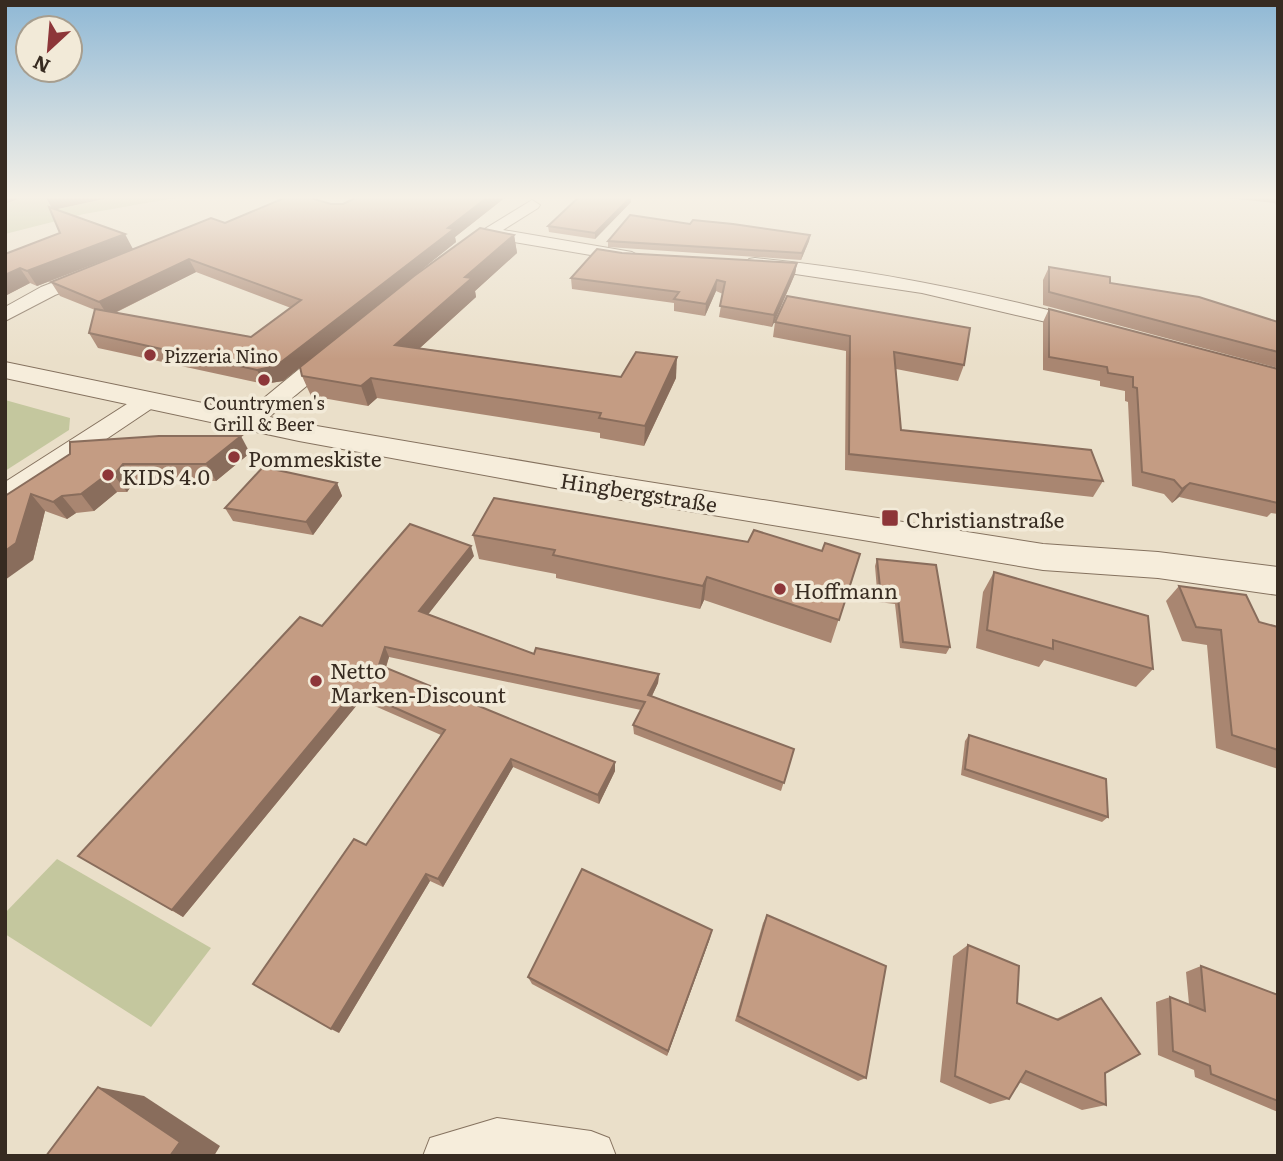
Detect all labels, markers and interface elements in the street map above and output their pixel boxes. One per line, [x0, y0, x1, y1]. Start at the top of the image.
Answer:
north arrow [14, 14, 84, 84]
text: N [28, 49, 54, 81]
place label: Pizzeria Nino [164, 342, 278, 369]
marker: Pizzeria Nino [142, 347, 158, 363]
marker: Countrymen's Grill & Beer [256, 372, 272, 388]
place label: Countrymen's Grill & Beer [203, 389, 325, 437]
place label: Pommeskiste [248, 442, 382, 473]
marker: Pommeskiste [226, 449, 242, 465]
place label: KIDS 4.0 [122, 460, 210, 491]
street label: Hingbergstraße [558, 463, 720, 519]
marker: KIDS 4.0 [100, 467, 116, 483]
place label: Christianstraße [906, 503, 1064, 534]
marker: Christianstraße [880, 508, 900, 528]
place label: Hoffmann [794, 574, 898, 605]
marker: Hoffmann [772, 581, 788, 597]
place label: Netto Marken-Discount [330, 654, 507, 709]
marker: Netto Marken-Discount [308, 673, 324, 689]

